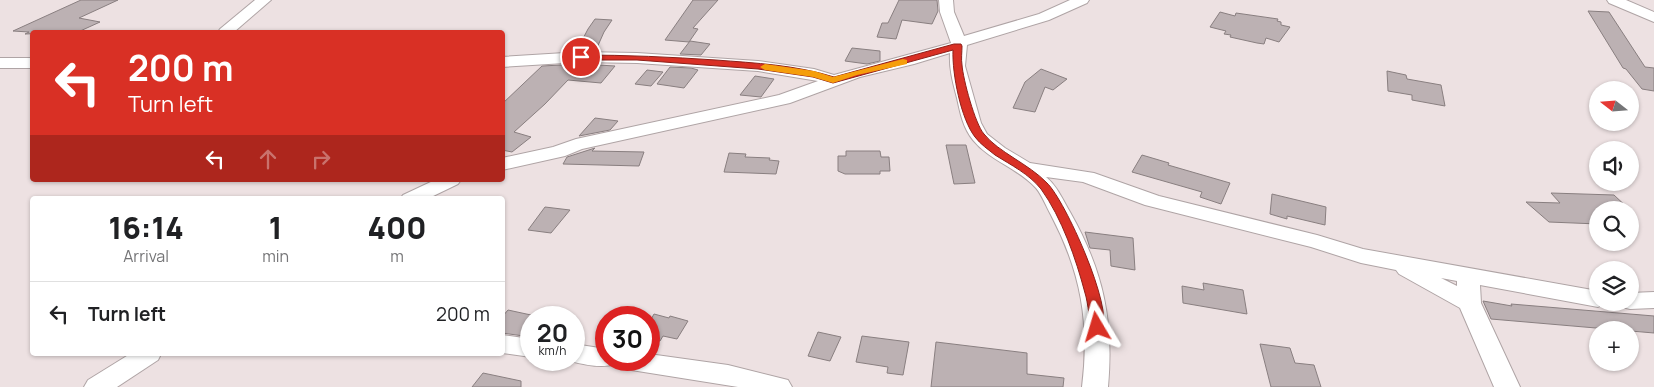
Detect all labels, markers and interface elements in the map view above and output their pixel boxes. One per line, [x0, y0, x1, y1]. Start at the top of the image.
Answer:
pin [560, 36, 602, 78]
icon: arrive [567, 43, 595, 71]
text: 200 m [128, 44, 233, 92]
icon: left [45, 50, 110, 115]
north arrow [1589, 81, 1639, 131]
map controls [1589, 81, 1639, 371]
text: Turn left [128, 89, 213, 119]
button: sound [1589, 141, 1639, 191]
icon: left [201, 145, 229, 173]
icon: ahead [254, 145, 282, 173]
icon: right [307, 145, 335, 173]
button: search [1589, 201, 1639, 251]
text: 16:14 [109, 207, 184, 248]
text: 1 [269, 207, 282, 248]
text: 400 [368, 207, 426, 248]
text: Arrival [123, 245, 169, 267]
text: min [262, 245, 289, 267]
text: m [390, 245, 404, 267]
button: layers [1589, 261, 1639, 311]
icon: left [45, 300, 73, 328]
position arrow [1070, 300, 1122, 352]
text: Turn left [88, 301, 166, 327]
text: 200 m [436, 301, 490, 327]
speed limit sign: 30 [595, 306, 660, 371]
text: 20 [537, 315, 568, 350]
button: + [1589, 321, 1639, 371]
text: km/h [539, 342, 566, 359]

